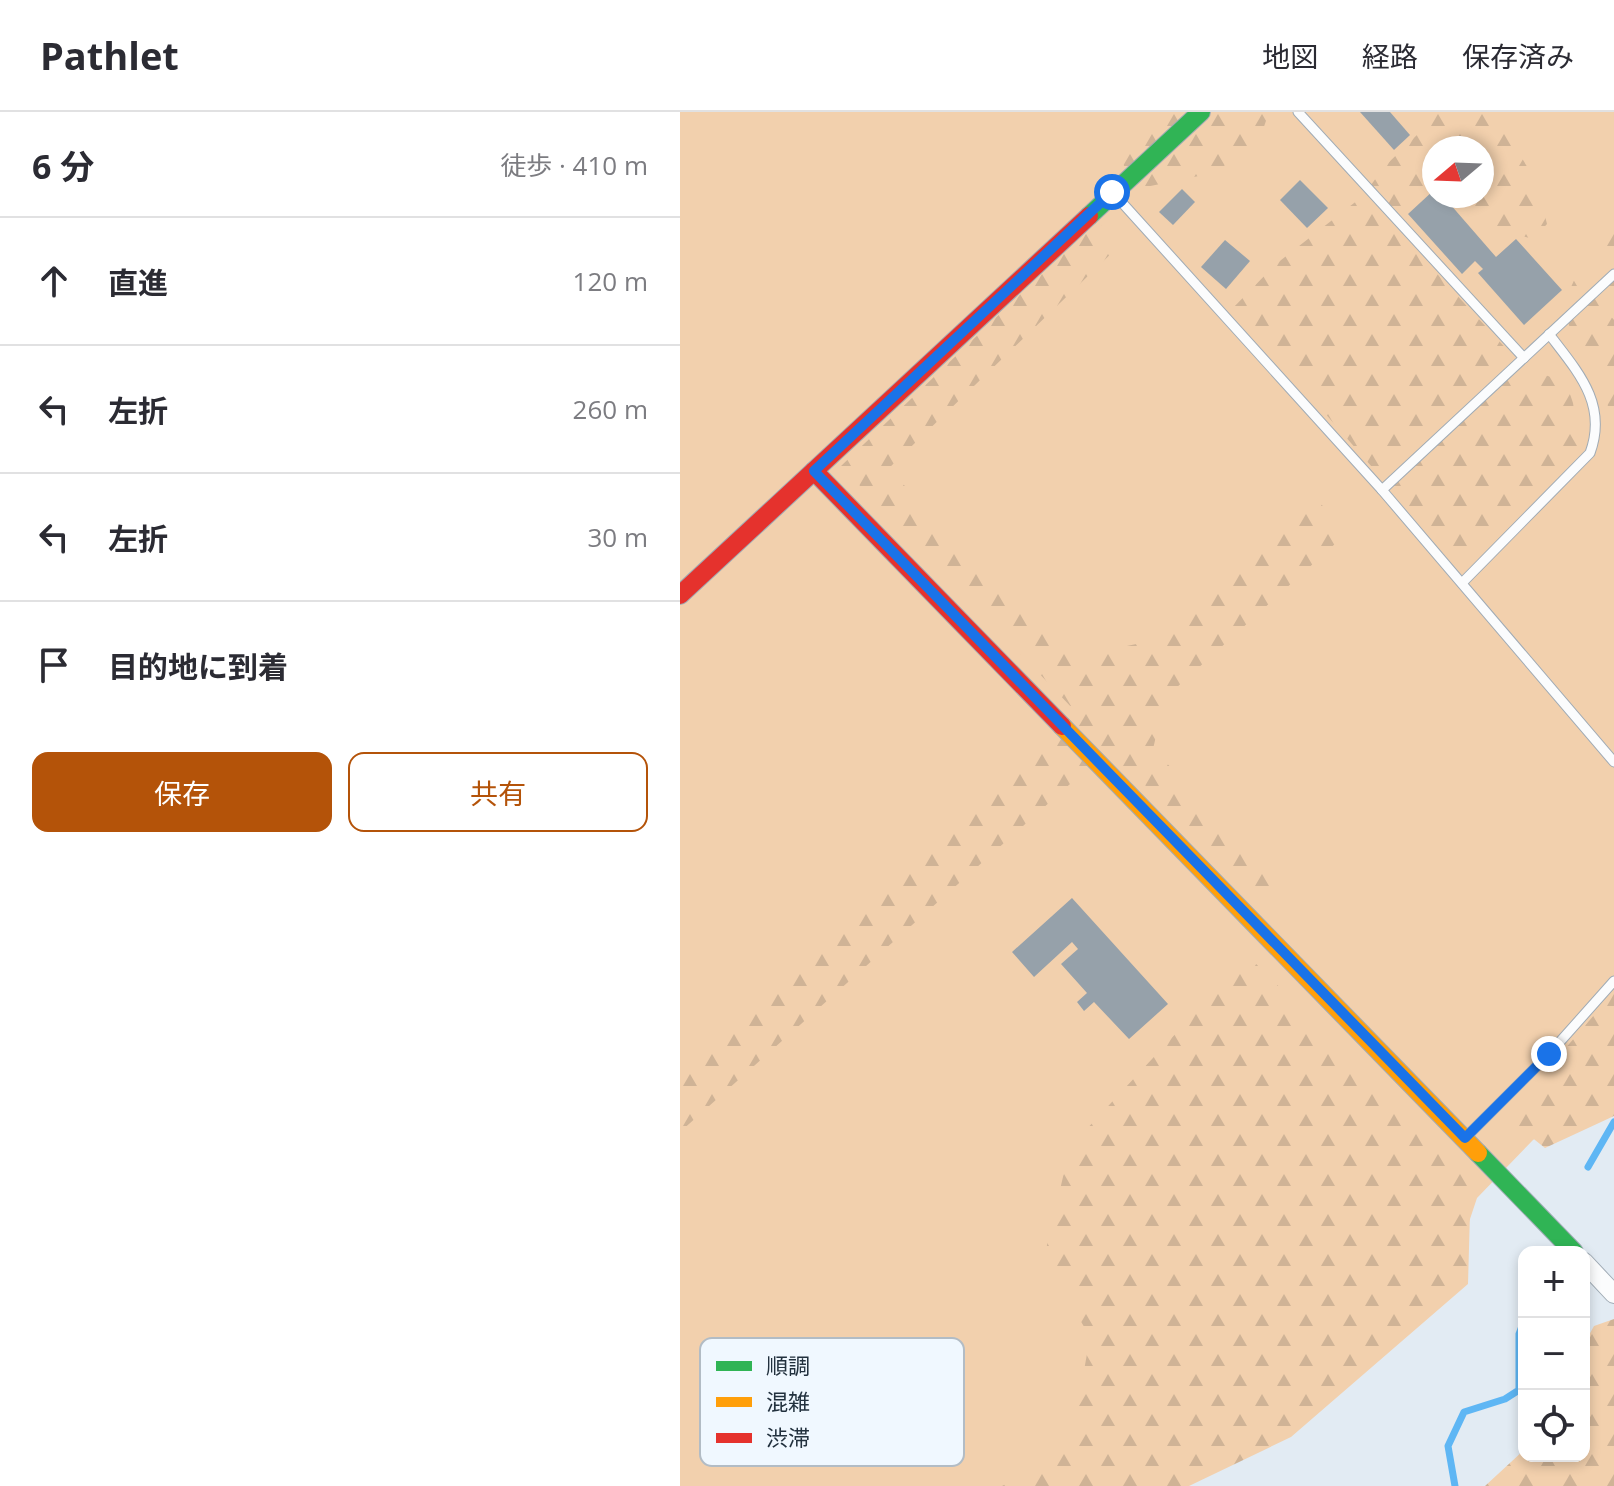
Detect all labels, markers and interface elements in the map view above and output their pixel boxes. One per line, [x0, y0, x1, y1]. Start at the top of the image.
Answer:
text: Pathlet [40, 29, 179, 81]
text: 地図 [1262, 37, 1318, 75]
text: 経路 [1362, 37, 1418, 75]
text: 保存済み [1462, 37, 1574, 75]
north arrow [1422, 136, 1494, 208]
text: 6 分 [32, 143, 94, 189]
text: 徒歩 · 410 m [500, 147, 648, 183]
route start [1094, 174, 1130, 210]
icon: ahead [32, 259, 76, 303]
text: 直進 [108, 262, 168, 303]
text: 120 m [573, 263, 648, 299]
icon: left [32, 387, 76, 431]
text: 左折 [108, 390, 168, 431]
text: 260 m [573, 391, 648, 427]
icon: left [32, 515, 76, 559]
text: 左折 [108, 518, 168, 559]
text: 30 m [587, 519, 648, 555]
icon: arrive [32, 643, 76, 687]
text: 目的地に到着 [108, 646, 288, 687]
button: 保存 [32, 752, 332, 832]
button: 共有 [348, 752, 648, 832]
route end [1531, 1036, 1567, 1072]
map controls [1518, 1246, 1590, 1462]
button: + [1518, 1246, 1590, 1318]
button: − [1518, 1318, 1590, 1390]
legend [700, 1338, 964, 1466]
text: 順調 [766, 1350, 810, 1380]
text: 混雑 [766, 1386, 810, 1416]
button: locate [1518, 1390, 1590, 1462]
text: 渋滞 [766, 1422, 810, 1452]

